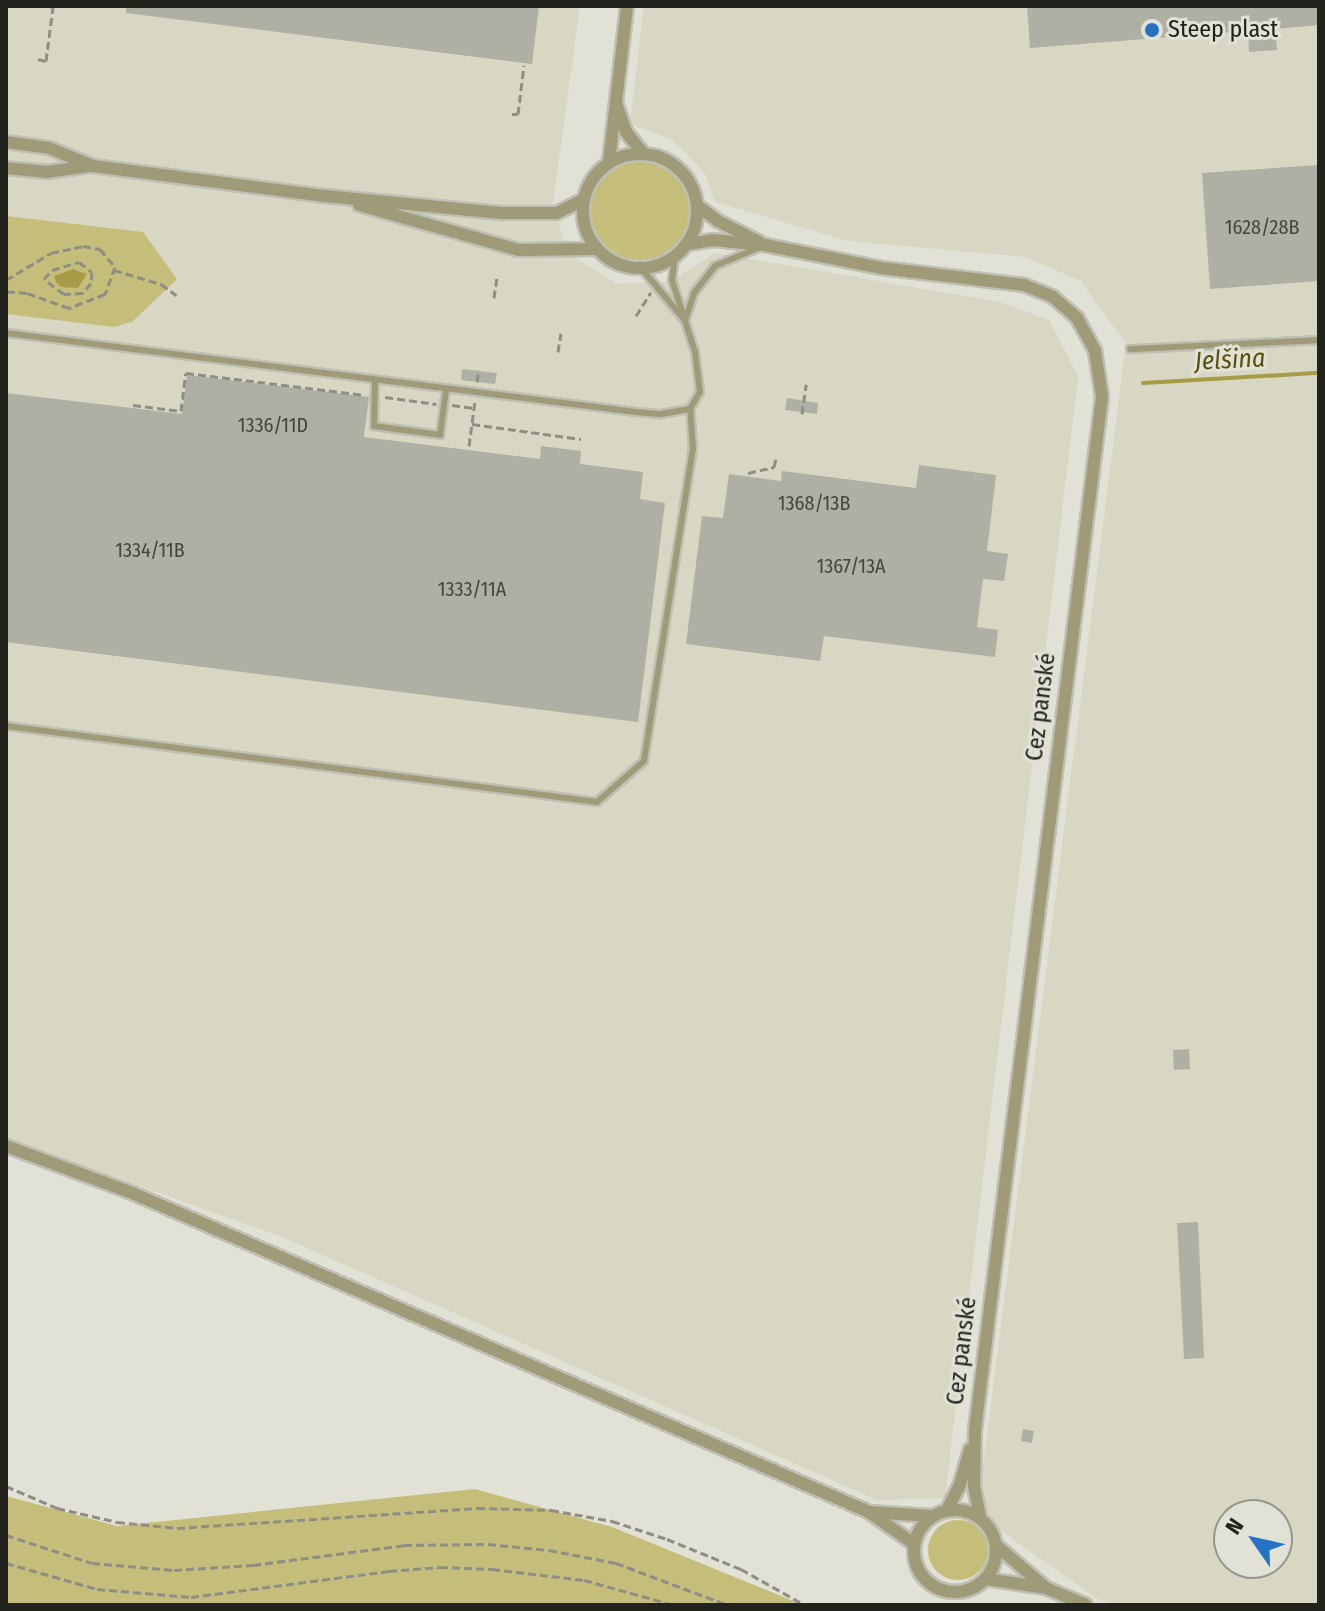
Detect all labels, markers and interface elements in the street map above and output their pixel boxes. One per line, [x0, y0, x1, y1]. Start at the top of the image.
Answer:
place label: Steep plast [1168, 16, 1278, 44]
marker: Steep plast [1143, 21, 1161, 39]
house number: 1628/28B [1225, 215, 1299, 239]
water label: Jelšina [1194, 343, 1266, 377]
house number: 1336/11D [238, 413, 308, 437]
house number: 1368/13B [778, 491, 850, 515]
house number: 1334/11B [115, 538, 185, 562]
house number: 1367/13A [816, 554, 886, 578]
house number: 1333/11A [438, 577, 506, 601]
street label: Cez panské [1020, 651, 1062, 763]
street label: Cez panské [941, 1295, 983, 1407]
north arrow [1213, 1499, 1293, 1579]
text: N [1219, 1513, 1249, 1539]

